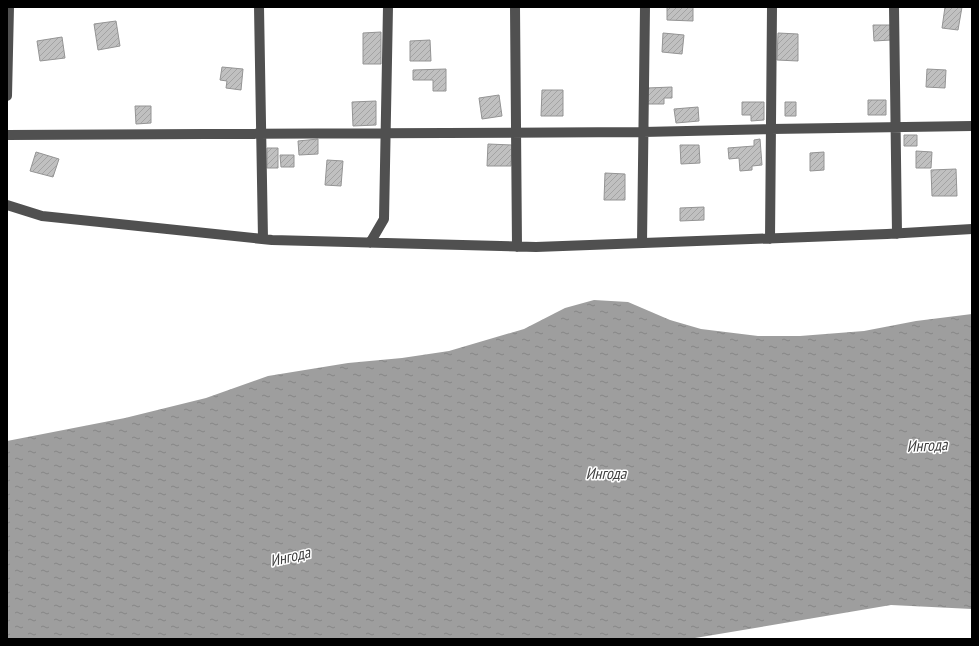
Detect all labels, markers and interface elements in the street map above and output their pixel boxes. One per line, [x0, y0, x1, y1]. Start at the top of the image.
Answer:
water label: Ингода [906, 434, 949, 456]
water label: Ингода [586, 463, 628, 483]
water label: Ингода [268, 541, 314, 570]

